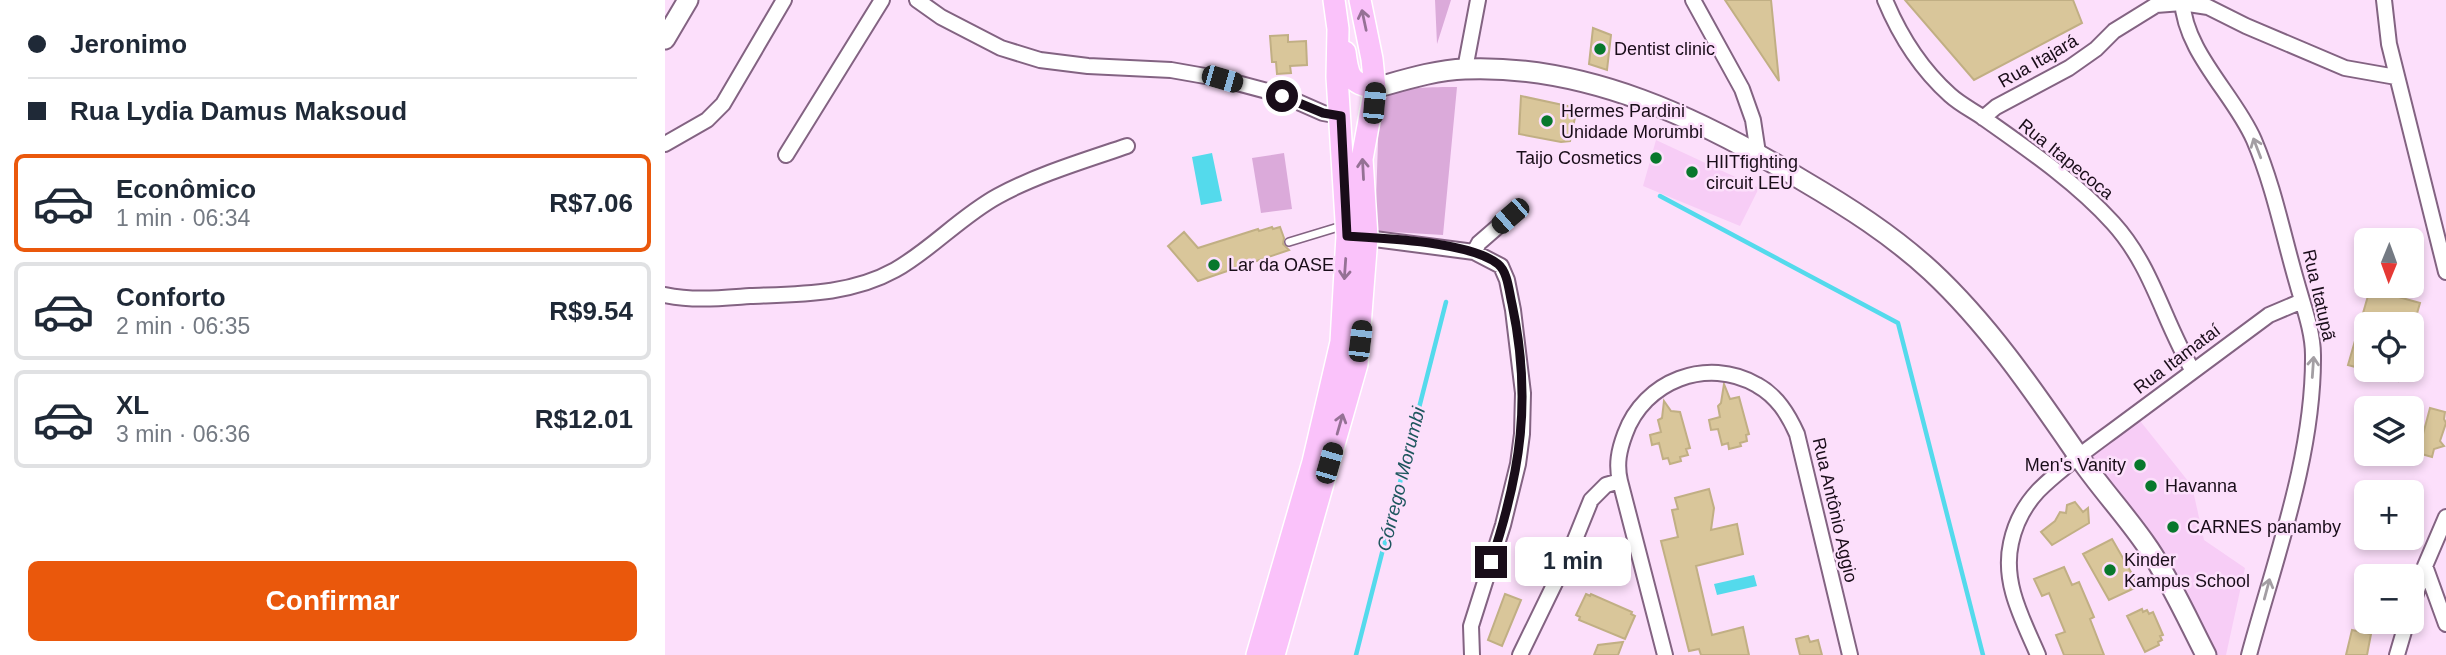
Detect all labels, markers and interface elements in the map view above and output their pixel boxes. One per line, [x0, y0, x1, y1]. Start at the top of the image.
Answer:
one-way arrow [1356, 9, 1370, 32]
text: Jeronimo [70, 29, 187, 59]
street label: Rua Itajará [1995, 30, 2082, 92]
place label: Dentist clinic [1614, 39, 1715, 59]
marker: Dentist clinic [1592, 41, 1608, 57]
car [1199, 63, 1246, 95]
route start [1266, 80, 1298, 112]
car [1362, 81, 1387, 125]
text: Rua Lydia Damus Maksoud [70, 96, 407, 126]
place label: Hermes Pardini Unidade Morumbi [1561, 101, 1703, 142]
marker: Hermes Pardini Unidade Morumbi [1539, 113, 1555, 129]
street label: Rua Itapecoca [2015, 115, 2118, 204]
one-way arrow [2249, 137, 2262, 159]
place label: Taijo Cosmetics [1516, 148, 1642, 168]
marker: Taijo Cosmetics [1648, 150, 1664, 166]
place label: HIITfighting circuit LEU [1706, 152, 1798, 193]
one-way arrow [1356, 158, 1369, 181]
marker: HIITfighting circuit LEU [1684, 164, 1700, 180]
icon: car [32, 172, 95, 235]
text: Econômico [116, 174, 256, 204]
text: R$7.06 [549, 188, 633, 218]
car [1488, 194, 1533, 238]
text: 1 min · 06:34 [116, 205, 250, 231]
north arrow [2354, 228, 2424, 298]
map controls [2354, 228, 2424, 634]
street label: Rua Itatupã [2299, 247, 2339, 344]
place label: Lar da OASE [1228, 255, 1334, 275]
marker: Lar da OASE [1206, 257, 1222, 273]
one-way arrow [1338, 258, 1351, 280]
icon: car [32, 280, 95, 343]
text: Conforto [116, 282, 226, 312]
text: R$9.54 [549, 296, 633, 326]
button: locate [2354, 312, 2424, 382]
text: 2 min · 06:35 [116, 313, 250, 339]
car [1348, 319, 1373, 363]
street label: Rua Itamataí [2130, 320, 2224, 398]
one-way arrow [2306, 356, 2319, 379]
icon: car [32, 388, 95, 451]
text: XL [116, 390, 149, 420]
button: layers [2354, 396, 2424, 466]
text: R$12.01 [535, 404, 633, 434]
water label: Córrego Morumbi [1373, 404, 1429, 553]
one-way arrow [1334, 414, 1347, 436]
text: 3 min · 06:36 [116, 421, 250, 447]
street label: Rua Antônio Aggio [1809, 436, 1861, 584]
car [1314, 440, 1345, 486]
place label: Men's Vanity [2025, 455, 2126, 475]
marker: Men's Vanity [2132, 457, 2148, 473]
place label: Havanna [2165, 476, 2238, 496]
marker: Havanna [2143, 478, 2159, 494]
button: + [2354, 480, 2424, 550]
place label: CARNES panamby [2187, 517, 2341, 537]
marker: CARNES panamby [2165, 519, 2181, 535]
callout: 1 min [1515, 538, 1631, 586]
route end [1475, 546, 1507, 578]
text: 1 min [1543, 548, 1603, 574]
place label: Kinder Kampus School [2124, 550, 2250, 591]
button: Confirmar [28, 561, 637, 641]
marker: Kinder Kampus School [2102, 562, 2118, 578]
button: − [2354, 564, 2424, 634]
one-way arrow [2261, 578, 2274, 600]

